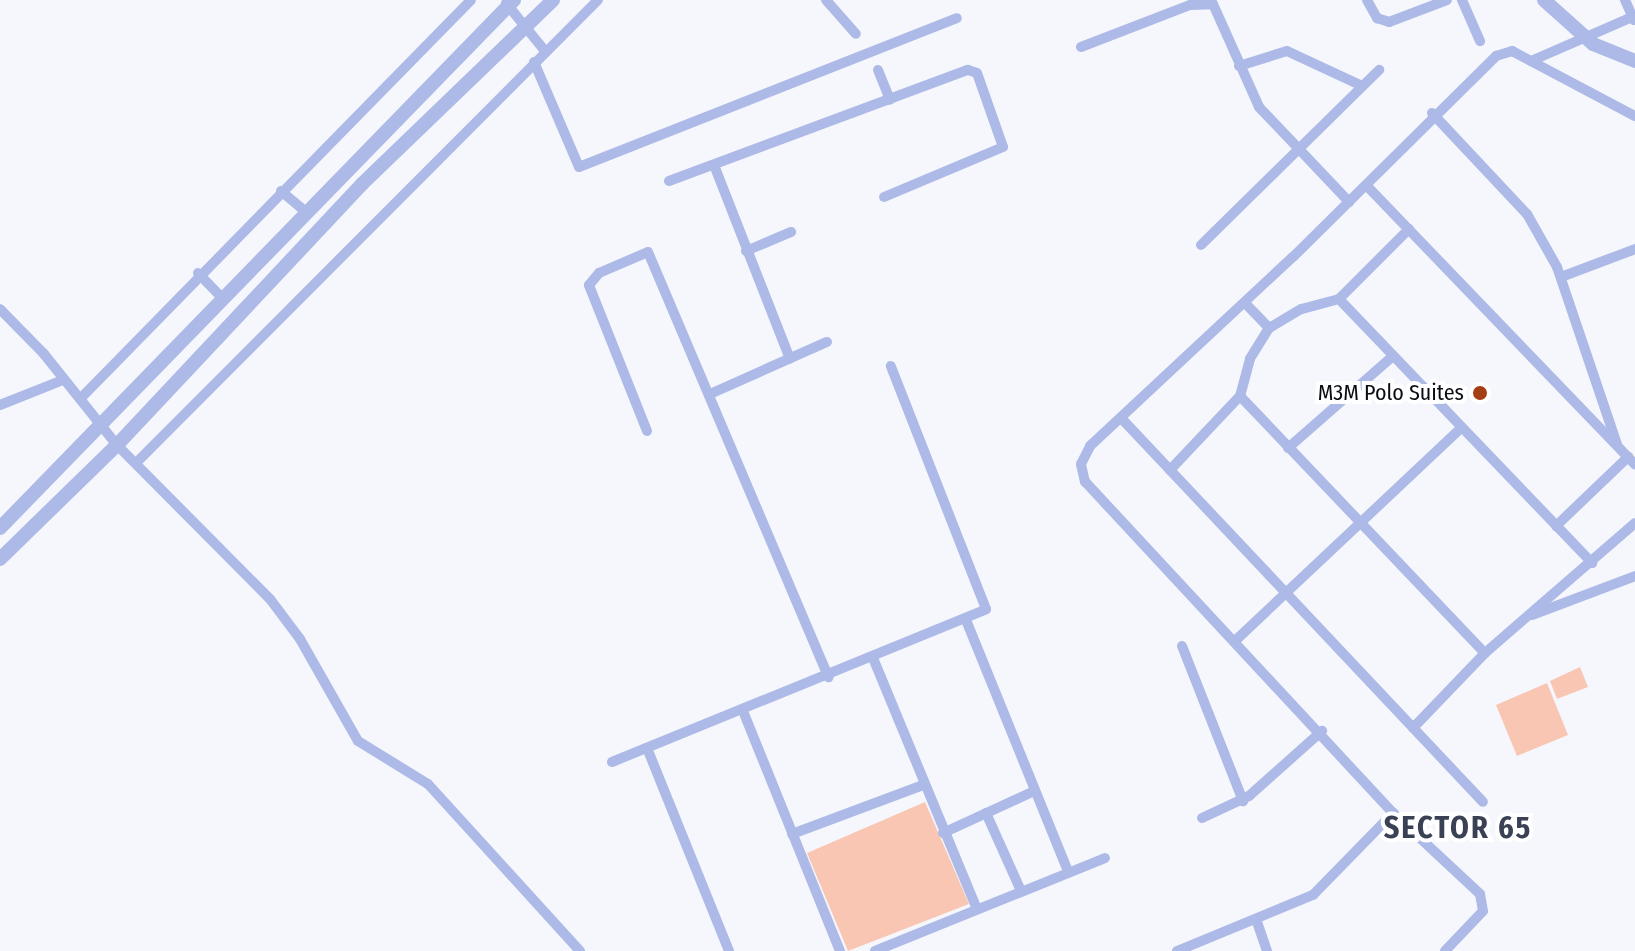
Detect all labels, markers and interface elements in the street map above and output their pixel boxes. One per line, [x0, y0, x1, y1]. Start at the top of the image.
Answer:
place label: M3M Polo Suites [1318, 380, 1464, 406]
marker: M3M Polo Suites [1471, 384, 1489, 402]
district label: SECTOR 65 [1384, 810, 1532, 846]

